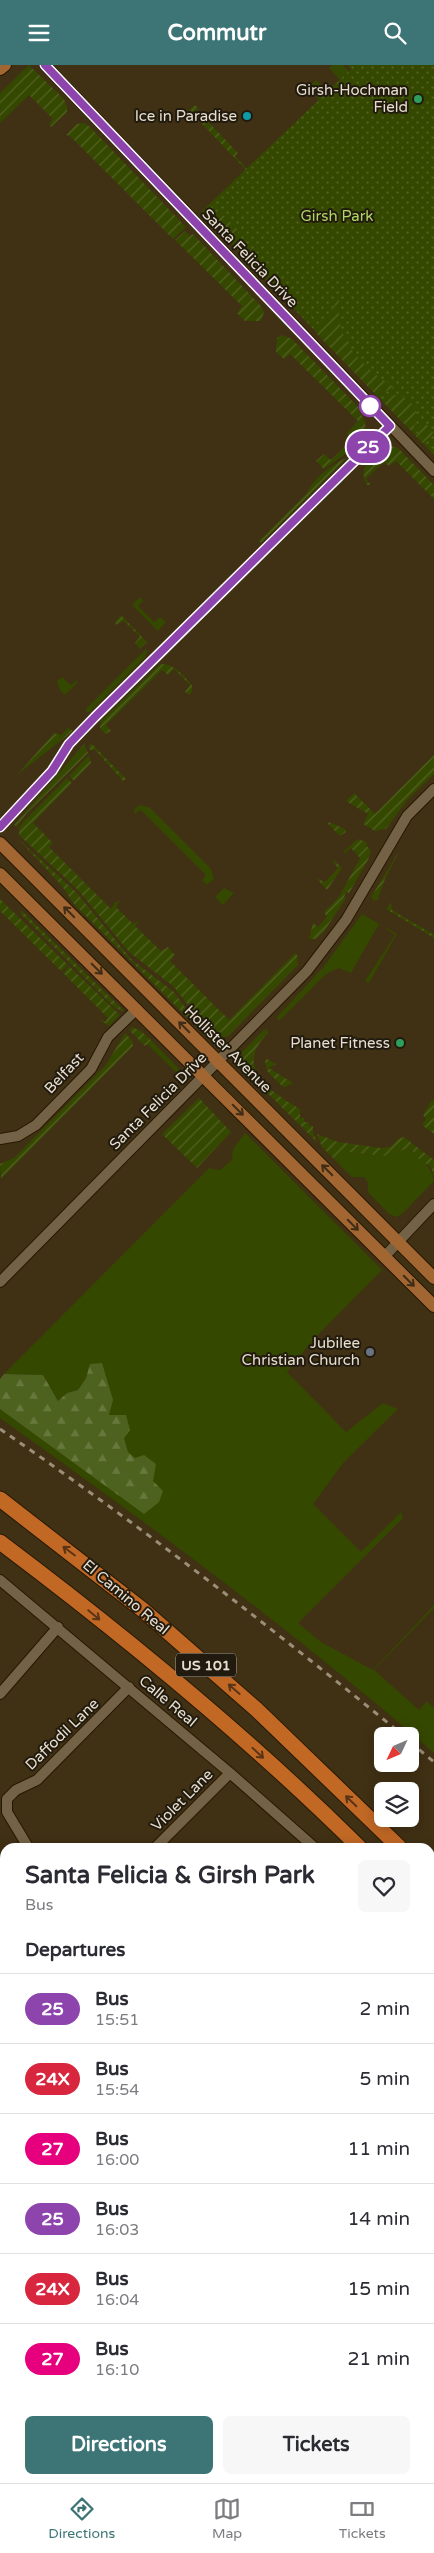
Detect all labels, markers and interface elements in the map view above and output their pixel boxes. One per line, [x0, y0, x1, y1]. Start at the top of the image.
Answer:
icon: menu [25, 19, 53, 47]
icon: search [381, 19, 409, 47]
text: Commutr [168, 20, 266, 46]
place label: Girsh-Hochman Field [296, 81, 408, 116]
marker: Girsh-Hochman Field [412, 93, 424, 105]
place label: Ice in Paradise [135, 107, 237, 125]
marker: Ice in Paradise [241, 110, 253, 122]
street label: Santa Felicia Drive [198, 205, 302, 311]
park label: Girsh Park [300, 207, 374, 225]
unlabelled marker [359, 395, 381, 417]
line badge: 25 [346, 431, 390, 463]
text: 25 [357, 436, 379, 458]
one-way arrow [63, 906, 75, 918]
one-way arrow [91, 963, 103, 976]
street label: Hollister Avenue [181, 1002, 275, 1096]
one-way arrow [177, 1021, 190, 1033]
place label: Planet Fitness [290, 1034, 390, 1052]
marker: Planet Fitness [394, 1037, 406, 1049]
street label: Belfast [41, 1049, 88, 1097]
street label: Santa Felicia Drive [106, 1049, 210, 1153]
one-way arrow [232, 1104, 244, 1116]
one-way arrow [321, 1164, 333, 1176]
one-way arrow [347, 1219, 359, 1231]
one-way arrow [403, 1275, 415, 1287]
place label: Jubilee Christian Church [242, 1334, 360, 1369]
marker: Jubilee Christian Church [364, 1346, 376, 1358]
one-way arrow [62, 1546, 76, 1556]
street label: El Camino Real [79, 1556, 173, 1638]
one-way arrow [87, 1609, 100, 1621]
road number: US 101 [176, 1653, 236, 1677]
street label: Calle Real [135, 1672, 201, 1730]
one-way arrow [227, 1684, 240, 1695]
street label: Daffodil Lane [22, 1694, 102, 1774]
north arrow [374, 1727, 419, 1773]
map controls [374, 1727, 419, 1827]
one-way arrow [252, 1747, 265, 1759]
street label: Violet Lane [147, 1765, 217, 1835]
button: layers [374, 1782, 419, 1827]
one-way arrow [345, 1795, 358, 1807]
button: heart [358, 1860, 410, 1912]
text: Santa Felicia & Girsh Park [25, 1861, 315, 1890]
text: Bus [25, 1895, 53, 1915]
text: Departures [25, 1939, 125, 1961]
text: Bus [95, 1988, 129, 2010]
text: 25 [41, 1998, 64, 2020]
text: 2 min [359, 1998, 410, 2020]
text: 15:51 [95, 2010, 139, 2030]
text: Bus [95, 2058, 129, 2080]
text: 24X [35, 2068, 70, 2090]
text: 5 min [359, 2068, 410, 2090]
text: 15:54 [95, 2080, 139, 2100]
text: Bus [95, 2128, 129, 2150]
text: 27 [41, 2138, 64, 2160]
text: 11 min [347, 2138, 410, 2160]
text: 16:00 [95, 2150, 139, 2170]
text: Bus [95, 2198, 129, 2220]
text: 25 [41, 2208, 64, 2230]
text: 14 min [347, 2208, 410, 2230]
text: 16:03 [95, 2220, 139, 2240]
text: Bus [95, 2268, 129, 2290]
text: 24X [35, 2278, 70, 2300]
text: 15 min [347, 2278, 410, 2300]
text: 16:04 [95, 2290, 139, 2310]
text: Bus [95, 2338, 129, 2360]
text: 27 [41, 2348, 64, 2370]
text: 21 min [347, 2348, 410, 2370]
text: 16:10 [95, 2360, 139, 2380]
button: Directions [25, 2416, 213, 2474]
button: Tickets [223, 2416, 410, 2474]
tab: Directions [48, 2495, 115, 2542]
tab: Map [212, 2495, 242, 2542]
tab: Tickets [339, 2495, 386, 2542]

